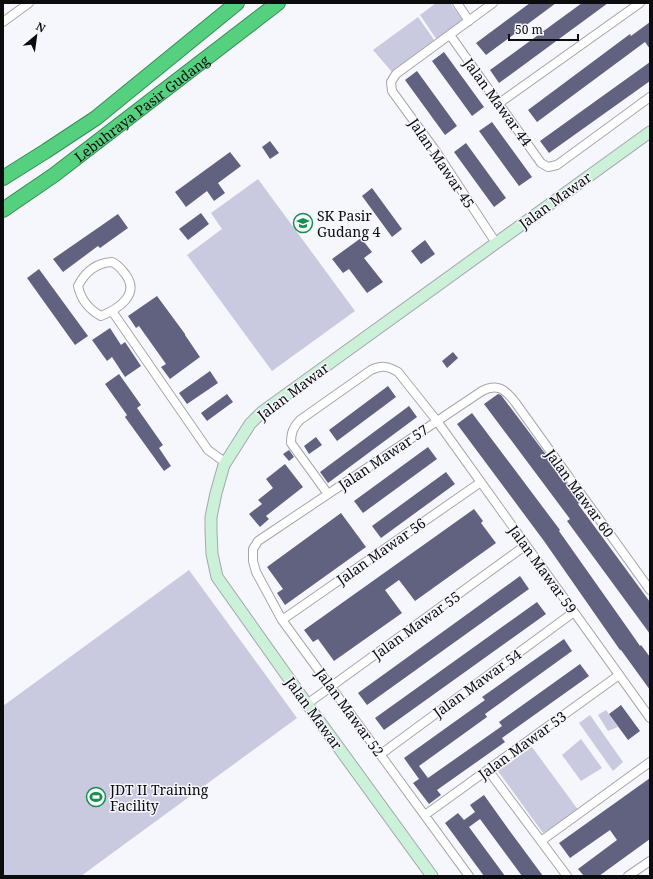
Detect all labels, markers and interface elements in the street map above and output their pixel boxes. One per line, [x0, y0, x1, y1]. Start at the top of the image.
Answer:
north arrow [16, 16, 56, 56]
scale bar [509, 16, 578, 42]
text: N [34, 18, 49, 36]
text: 50 m [515, 21, 543, 38]
street label: Lebuhraya Pasir Gudang [70, 50, 213, 166]
street label: Jalan Mawar 44 [459, 53, 537, 150]
street label: Jalan Mawar 45 [404, 113, 479, 212]
street label: Jalan Mawar [514, 167, 595, 233]
place label: SK Pasir Gudang 4 [317, 206, 381, 241]
school or university icon: SK Pasir Gudang 4 [292, 212, 314, 234]
street label: Jalan Mawar [252, 357, 333, 425]
street label: Jalan Mawar 57 [333, 420, 432, 495]
street label: Jalan Mawar 60 [541, 444, 619, 541]
street label: Jalan Mawar 56 [332, 513, 429, 589]
street label: Jalan Mawar 59 [504, 520, 581, 617]
street label: Jalan Mawar 55 [367, 587, 464, 664]
street label: Jalan Mawar 54 [428, 644, 525, 722]
street label: Jalan Mawar 52 [312, 665, 388, 759]
street label: Jalan Mawar [282, 674, 346, 752]
street label: Jalan Mawar 53 [473, 706, 570, 784]
place label: JDT II Training Facility [109, 780, 209, 815]
sports icon: JDT II Training Facility [85, 786, 107, 808]

